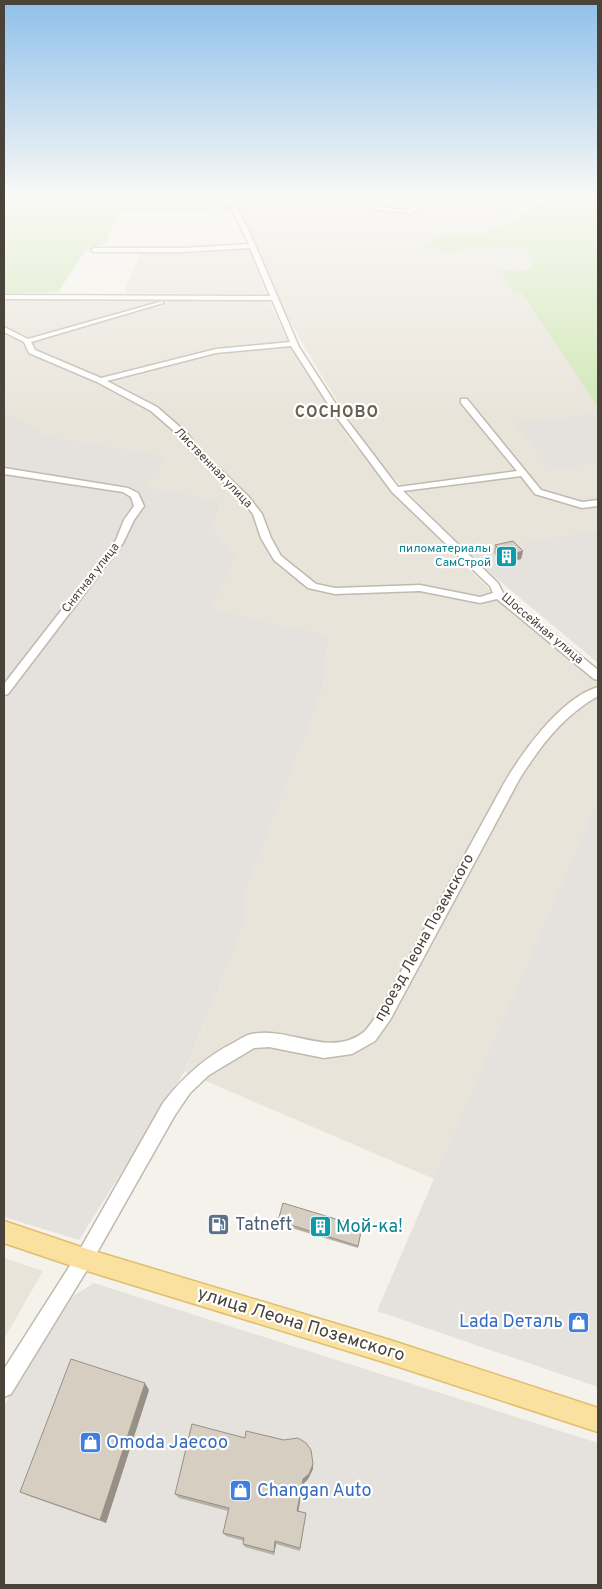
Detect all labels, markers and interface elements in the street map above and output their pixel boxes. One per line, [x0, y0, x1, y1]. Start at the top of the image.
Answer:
district label: СОСНОВО [295, 403, 379, 423]
street label: Лиственная улица [170, 424, 256, 512]
street label: Снятная улица [59, 540, 123, 616]
place label: пиломатериалы СамСтрой [399, 541, 491, 571]
building icon: пиломатериалы СамСтрой [495, 544, 519, 568]
street label: Шоссейная улица [498, 590, 586, 668]
street label: проезд Леона Поземского [371, 851, 479, 1025]
fuel station icon: Tatneft [207, 1213, 231, 1237]
place label: Tatneft [235, 1214, 292, 1237]
building icon: Мой-ка! [308, 1215, 332, 1239]
place label: Мой-ка! [336, 1216, 403, 1239]
street label: улица Леона Поземского [194, 1282, 408, 1368]
shop icon: Lada Dеталь [567, 1310, 591, 1334]
place label: Lada Dеталь [459, 1311, 563, 1334]
shop icon: Omoda Jaecoo [78, 1431, 102, 1455]
place label: Omoda Jaecoo [106, 1432, 228, 1455]
shop icon: Changan Auto [229, 1479, 253, 1503]
place label: Changan Auto [257, 1480, 372, 1503]

